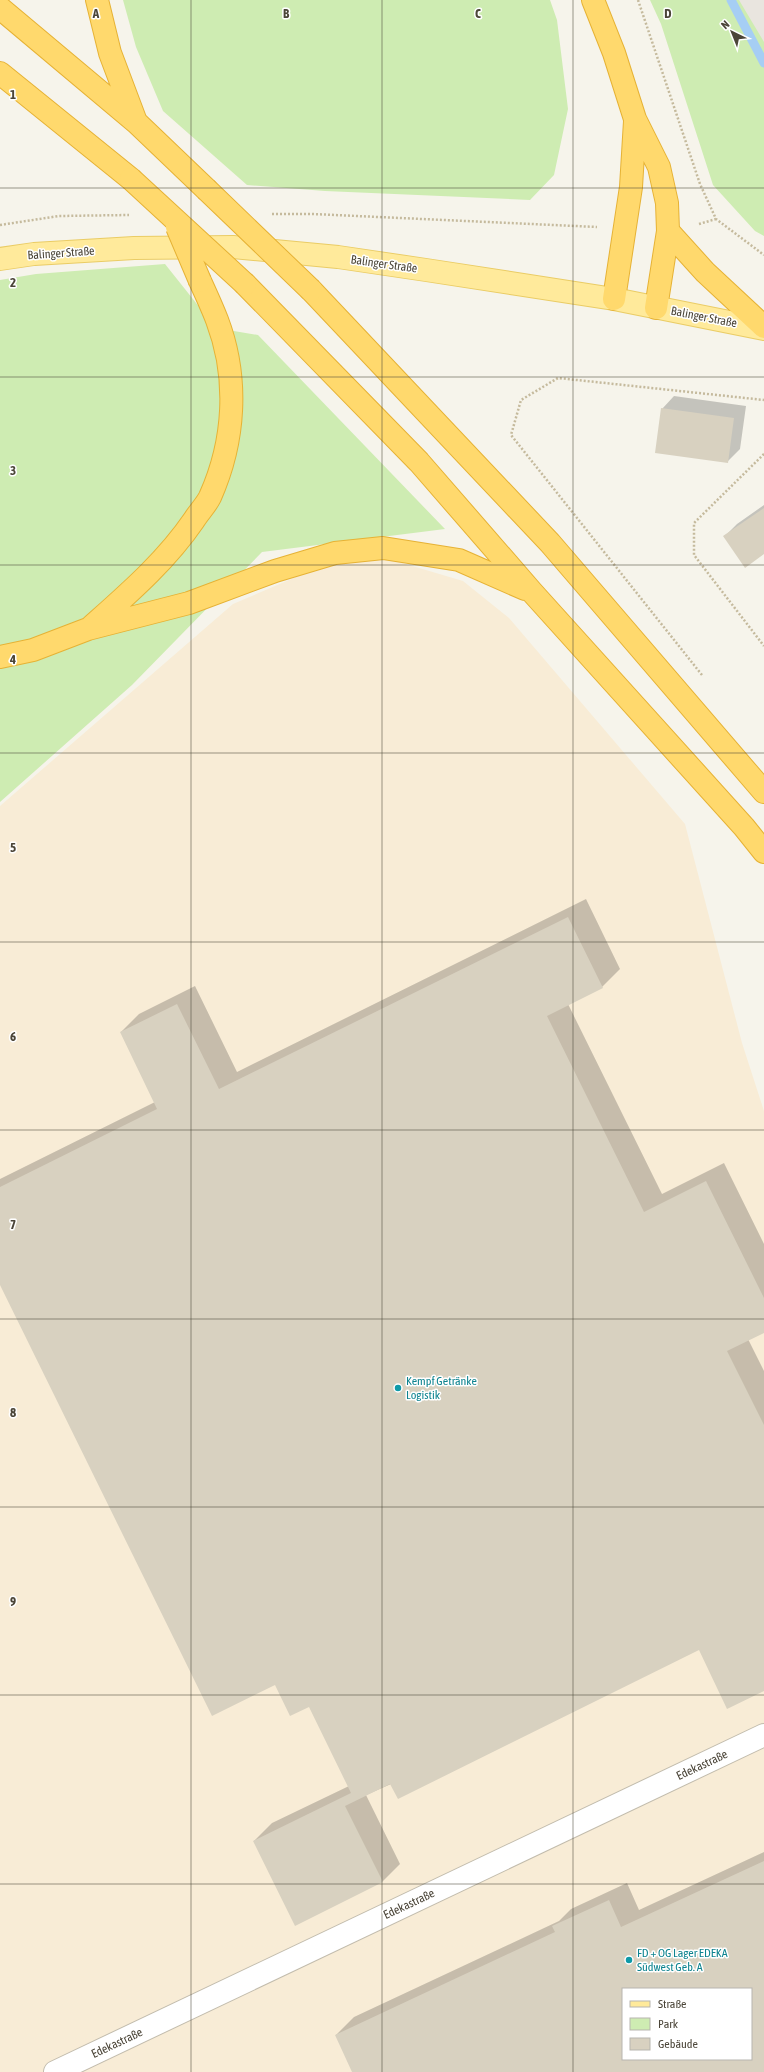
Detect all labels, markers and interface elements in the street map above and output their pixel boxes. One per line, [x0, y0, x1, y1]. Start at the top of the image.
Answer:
text: A [92, 6, 100, 21]
text: B [283, 6, 290, 21]
text: C [475, 6, 481, 21]
text: D [664, 6, 672, 21]
north arrow [712, 12, 752, 52]
text: N [719, 18, 732, 31]
text: 1 [10, 87, 16, 102]
street label: Balinger Straße [27, 244, 95, 262]
street label: Balinger Straße [350, 252, 418, 276]
text: 2 [10, 275, 16, 290]
street label: Balinger Straße [670, 304, 738, 330]
text: 3 [10, 463, 16, 478]
text: 4 [9, 652, 16, 667]
text: 5 [10, 840, 16, 855]
text: 6 [10, 1029, 16, 1044]
text: 7 [10, 1217, 16, 1232]
place label: Kempf Getränke Logistik [406, 1374, 477, 1402]
marker: Kempf Getränke Logistik [393, 1383, 403, 1393]
text: 8 [10, 1405, 16, 1420]
text: 9 [10, 1594, 16, 1609]
street label: Edekastraße [674, 1747, 730, 1783]
street label: Edekastraße [381, 1886, 437, 1922]
place label: FD + OG Lager EDEKA Südwest Geb. A [637, 1946, 728, 1974]
marker: FD + OG Lager EDEKA Südwest Geb. A [624, 1955, 634, 1965]
legend [622, 1988, 752, 2060]
text: Straße [658, 1997, 686, 2011]
text: Park [658, 2017, 679, 2031]
street label: Edekastraße [89, 2025, 145, 2061]
text: Gebäude [658, 2037, 698, 2051]

